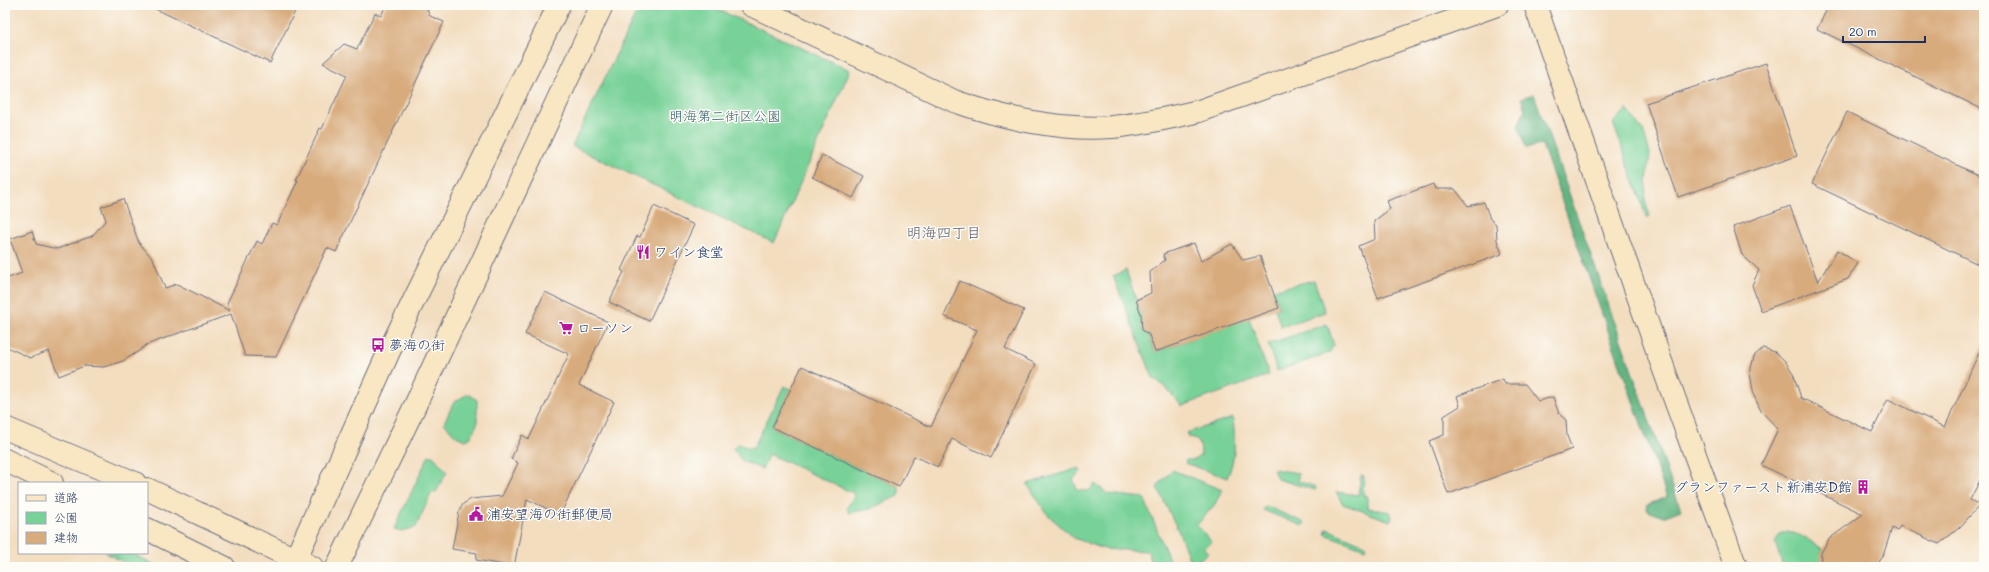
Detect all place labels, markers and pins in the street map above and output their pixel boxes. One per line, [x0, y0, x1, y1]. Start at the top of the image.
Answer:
place label: ワイン食堂 [654, 242, 724, 261]
restaurant icon: ワイン食堂 [635, 244, 651, 260]
place label: ローソン [577, 318, 633, 337]
supermarket icon: ローソン [558, 320, 574, 336]
place label: 夢海の街 [389, 335, 445, 354]
bus stop icon: 夢海の街 [370, 337, 386, 353]
place label: グランファースト新浦安D館 [1674, 477, 1852, 496]
building icon: グランファースト新浦安D館 [1855, 479, 1871, 495]
place label: 浦安望海の街郵便局 [487, 504, 613, 523]
public building icon: 浦安望海の街郵便局 [468, 506, 484, 522]

